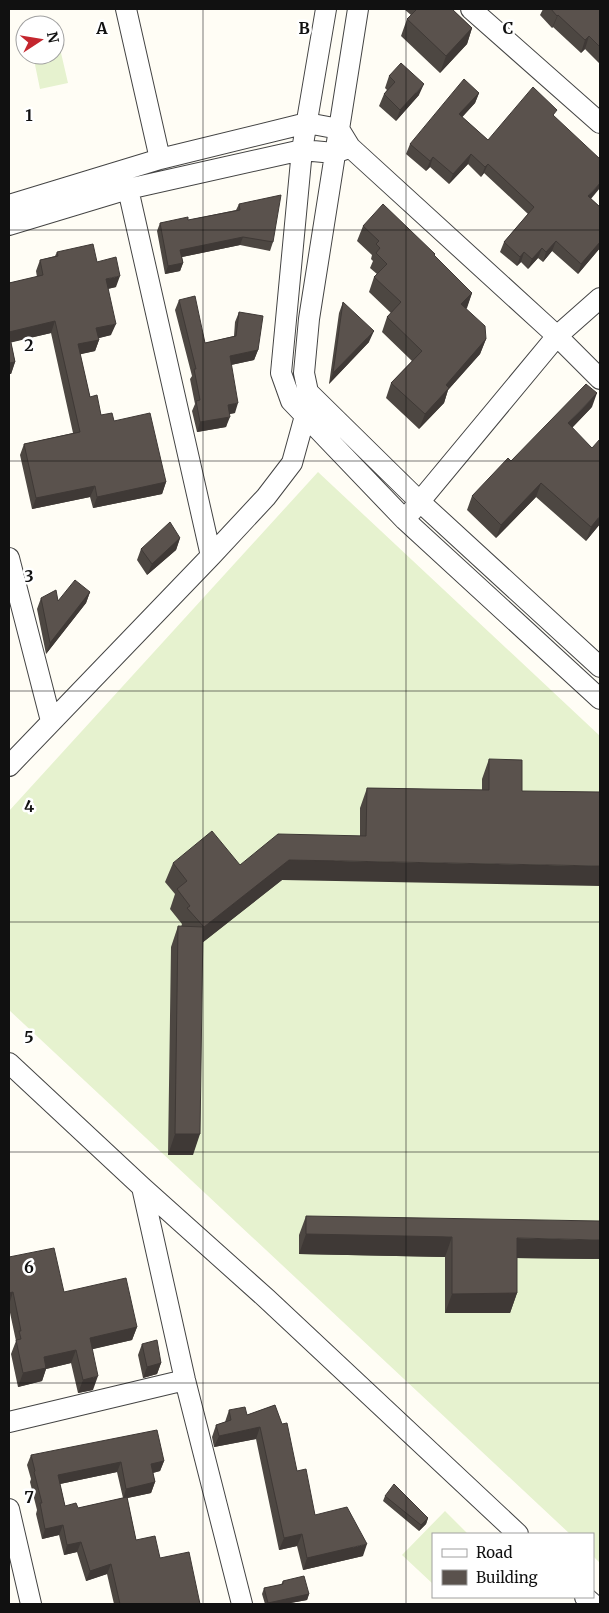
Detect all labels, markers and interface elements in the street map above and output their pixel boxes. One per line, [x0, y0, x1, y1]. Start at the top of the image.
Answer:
north arrow [15, 15, 65, 65]
text: A [95, 18, 108, 38]
text: B [298, 18, 310, 38]
text: C [503, 18, 513, 38]
text: N [43, 30, 63, 45]
text: 1 [25, 105, 33, 125]
text: 2 [24, 335, 34, 355]
text: 3 [24, 566, 34, 586]
text: 4 [24, 796, 34, 816]
text: 5 [24, 1027, 34, 1047]
text: 6 [24, 1257, 34, 1277]
text: 7 [24, 1487, 34, 1507]
legend [432, 1533, 594, 1598]
text: Road [476, 1543, 512, 1562]
text: Building [476, 1568, 538, 1587]

